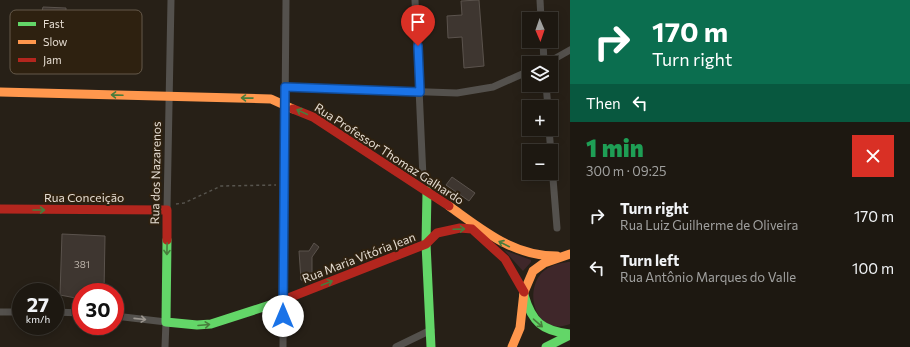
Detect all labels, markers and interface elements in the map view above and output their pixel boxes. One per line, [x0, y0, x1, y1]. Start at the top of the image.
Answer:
pin [401, 5, 435, 46]
legend [10, 10, 142, 74]
icon: arrive [407, 11, 429, 33]
north arrow [522, 12, 558, 48]
map controls [522, 12, 558, 180]
text: 170 m [652, 14, 728, 48]
icon: right [586, 16, 638, 68]
text: Fast [43, 17, 65, 30]
text: Slow [43, 35, 68, 48]
text: Turn right [652, 48, 732, 70]
text: Jam [43, 53, 62, 67]
button: layers [522, 56, 558, 92]
one-way arrow [111, 91, 124, 99]
icon: left [629, 92, 651, 114]
text: Then [586, 94, 621, 112]
one-way arrow [241, 95, 254, 102]
street label: Rua Professor Thomaz Galhardo [312, 100, 467, 207]
button: + [522, 100, 558, 136]
one-way arrow [296, 108, 308, 115]
street label: Rua dos Nazarenos [147, 121, 163, 225]
text: 1 min [586, 133, 644, 162]
button: close [852, 135, 894, 177]
button: − [522, 144, 558, 180]
text: 300 m · 09:25 [586, 163, 666, 179]
street label: Rua Conceição [44, 190, 124, 204]
text: Turn right [620, 199, 689, 217]
icon: right [586, 205, 608, 227]
one-way arrow [32, 206, 45, 214]
text: 170 m [854, 207, 894, 225]
text: Rua Luiz Guilherme de Oliveira [620, 217, 798, 233]
one-way arrow [452, 225, 465, 233]
street label: Rua Maria Vitória Jean [300, 229, 418, 286]
one-way arrow [499, 240, 511, 247]
one-way arrow [163, 242, 171, 255]
text: Turn left [620, 251, 679, 269]
icon: left [586, 257, 608, 279]
house number: 381 [74, 258, 90, 270]
text: 100 m [852, 259, 894, 277]
text: Rua Antônio Marques do Valle [620, 269, 796, 285]
one-way arrow [321, 278, 333, 286]
speed limit sign: 30 [72, 283, 124, 335]
text: 27 [27, 292, 49, 316]
position arrow [262, 295, 304, 337]
text: km/h [26, 313, 50, 325]
one-way arrow [133, 315, 146, 323]
one-way arrow [533, 318, 543, 327]
one-way arrow [197, 321, 210, 328]

